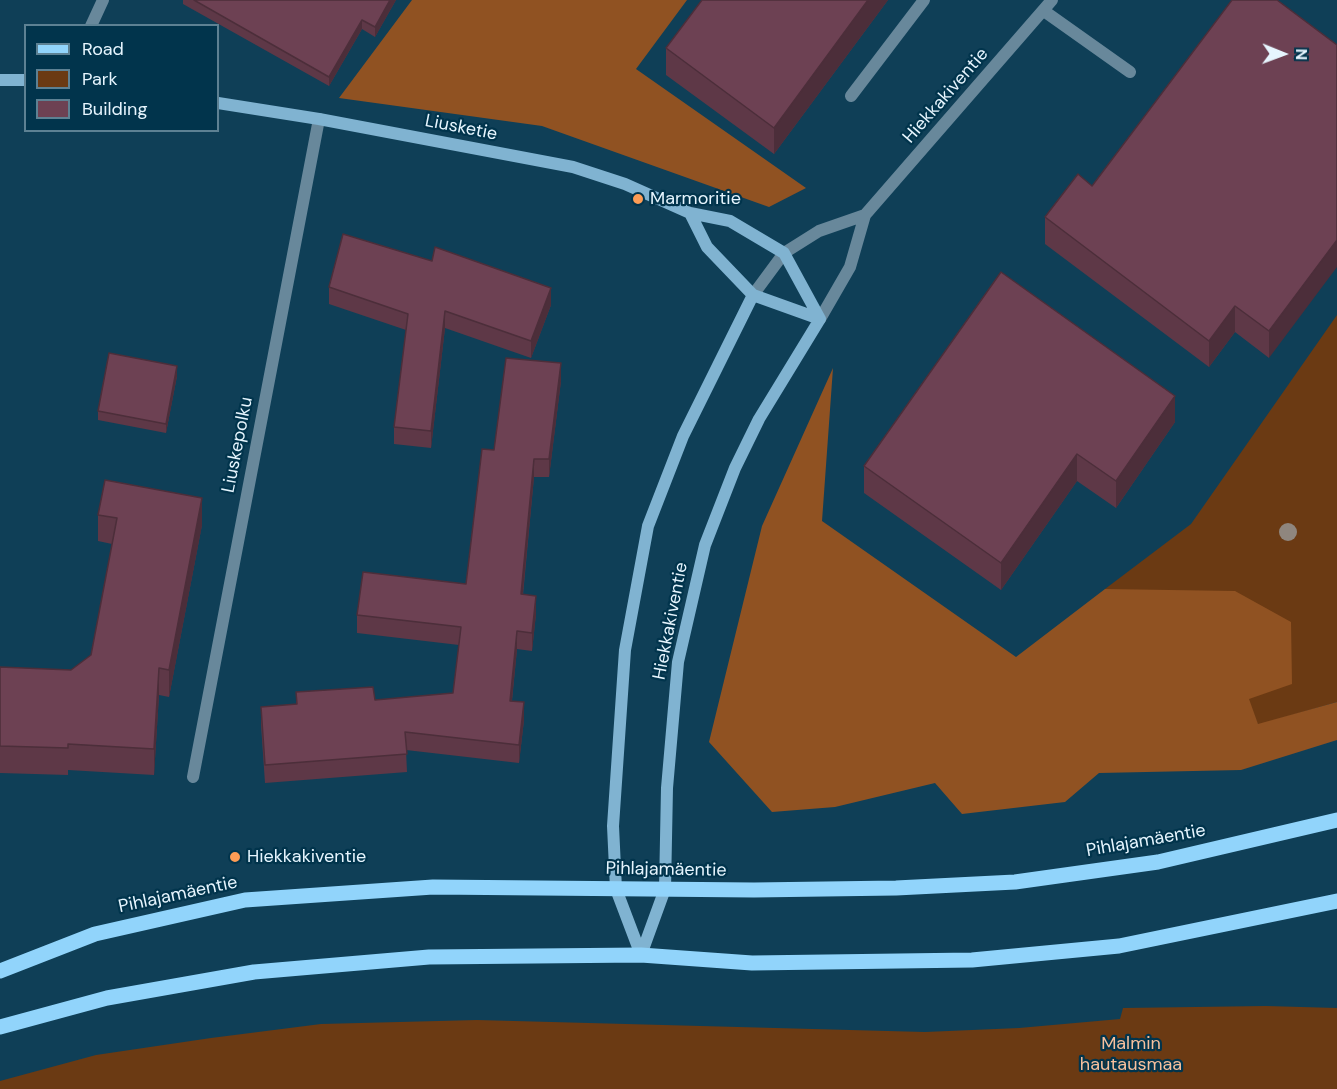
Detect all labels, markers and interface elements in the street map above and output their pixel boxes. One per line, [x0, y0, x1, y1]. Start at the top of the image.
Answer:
legend [24, 24, 219, 132]
north arrow [1253, 24, 1313, 84]
text: Road [82, 37, 124, 61]
street label: Hiekkakiventie [899, 44, 993, 148]
text: N [1291, 48, 1312, 60]
text: Park [82, 67, 118, 91]
text: Building [82, 97, 147, 121]
street label: Liusketie [423, 110, 499, 146]
place label: Marmoritie [650, 188, 741, 210]
marker: Marmoritie [631, 192, 645, 206]
street label: Liuskepolku [218, 395, 258, 495]
street label: Hiekkakiventie [649, 560, 693, 682]
street label: Pihlajamäentie [1085, 820, 1207, 862]
place label: Hiekkakiventie [247, 846, 366, 868]
marker: Hiekkakiventie [228, 850, 242, 864]
street label: Pihlajamäentie [605, 858, 727, 882]
street label: Pihlajamäentie [117, 872, 239, 918]
park label: Malmin hautausmaa [1080, 1033, 1182, 1076]

